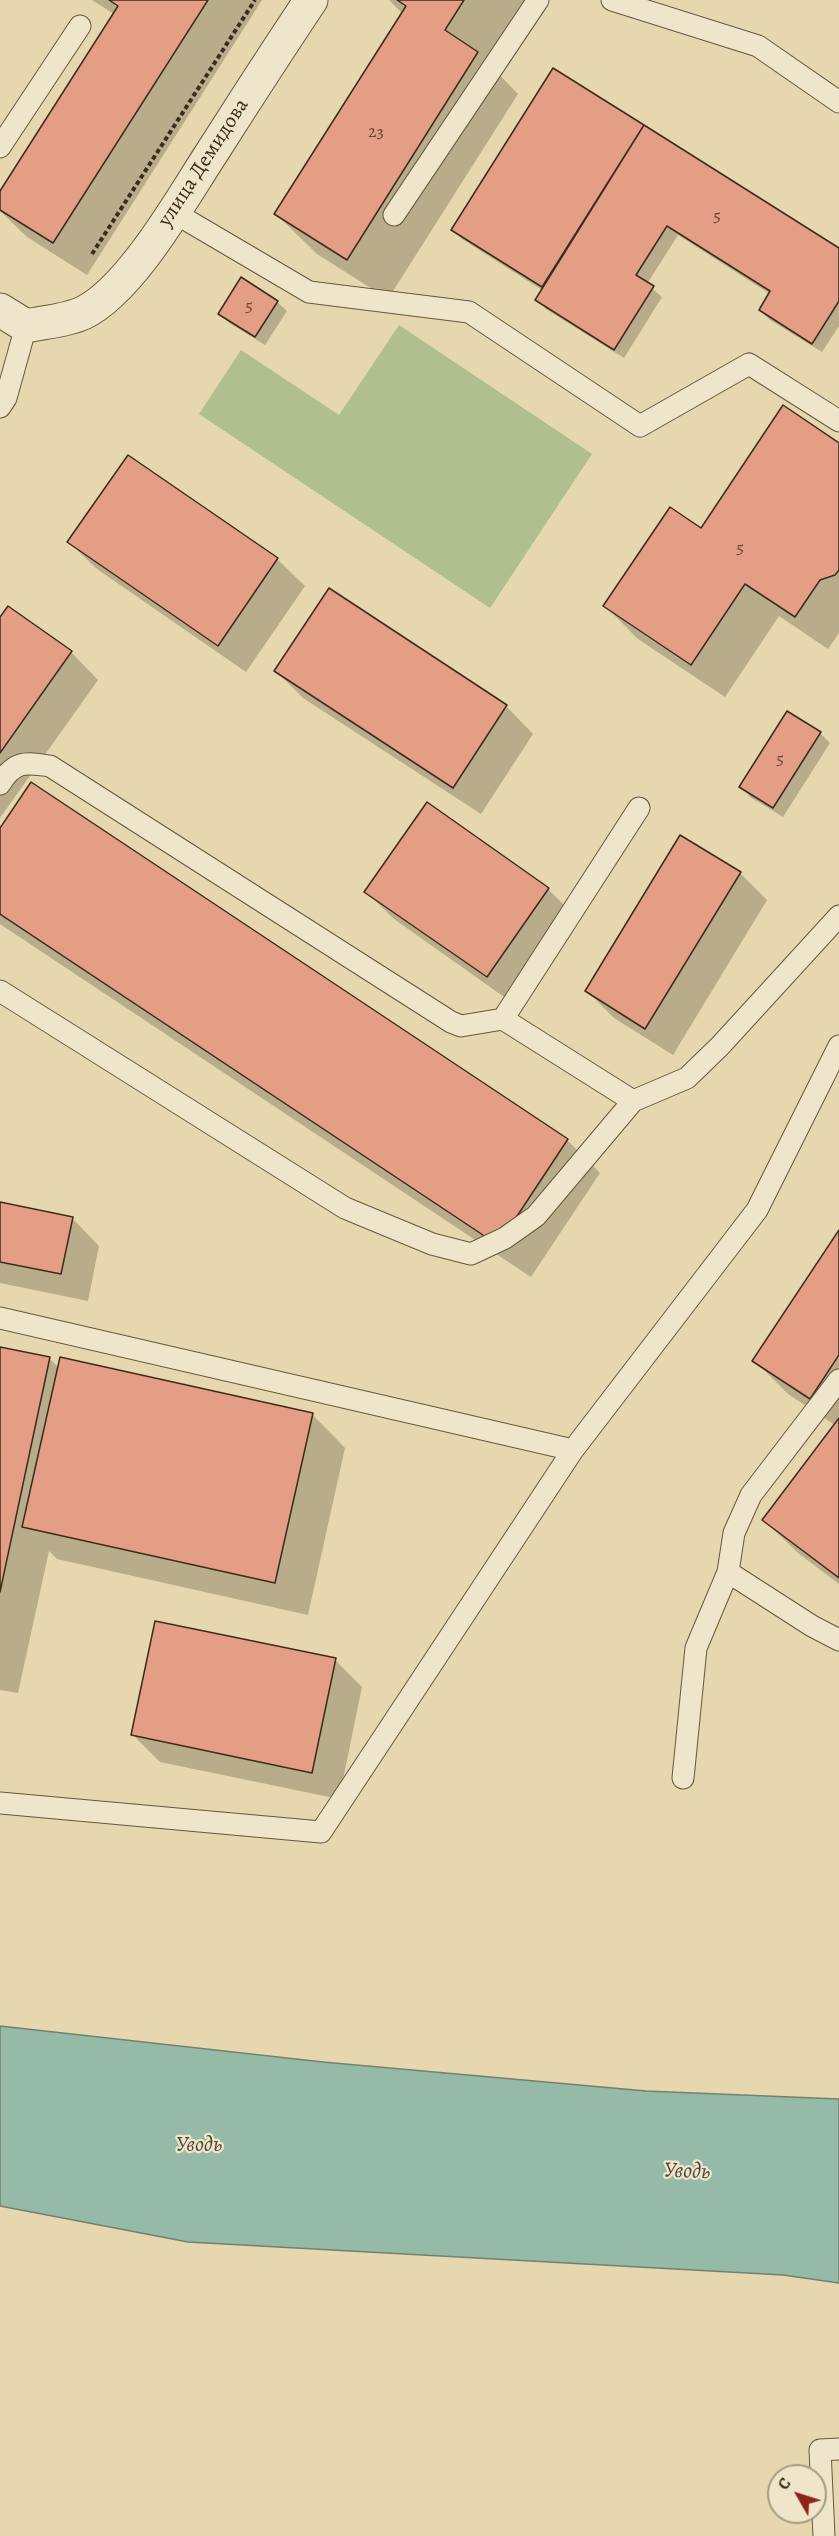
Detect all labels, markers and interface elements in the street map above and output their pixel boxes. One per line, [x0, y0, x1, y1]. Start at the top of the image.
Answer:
street label: улица Демидова [153, 94, 255, 232]
house number: 23 [368, 122, 384, 144]
house number: 5 [713, 206, 721, 228]
house number: 5 [245, 296, 253, 318]
house number: 5 [736, 538, 744, 560]
house number: 5 [776, 749, 784, 771]
water label: Уводь [176, 2133, 222, 2159]
water label: Уводь [663, 2158, 711, 2186]
north arrow [767, 2464, 827, 2524]
text: С [773, 2473, 796, 2495]

